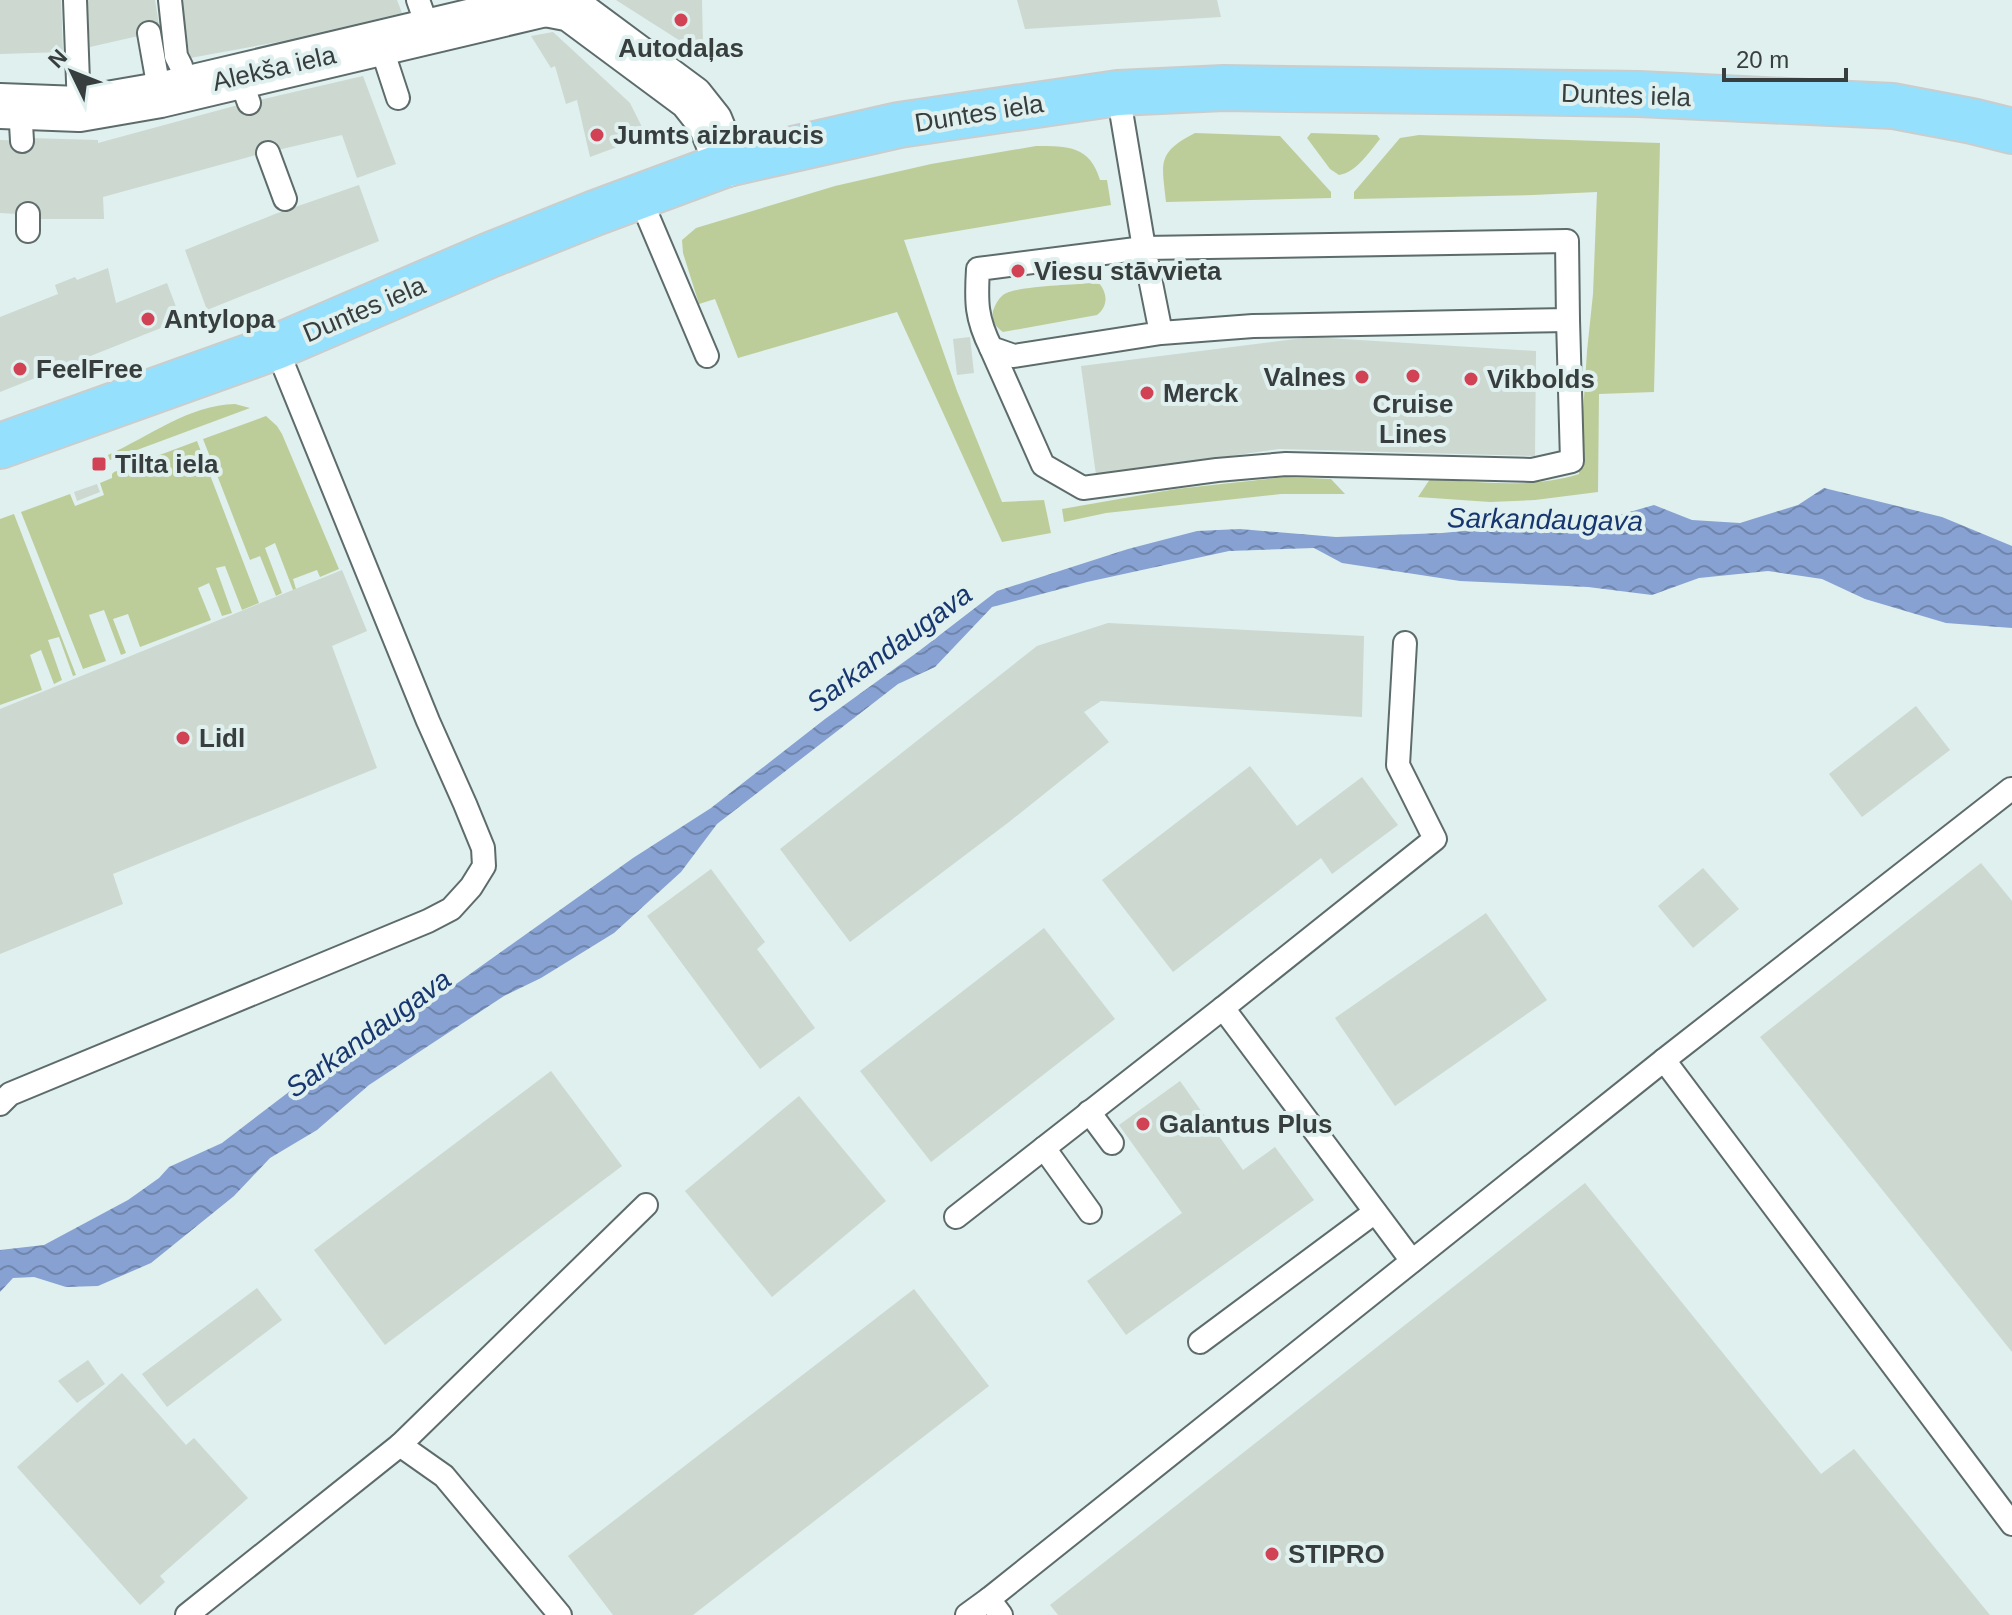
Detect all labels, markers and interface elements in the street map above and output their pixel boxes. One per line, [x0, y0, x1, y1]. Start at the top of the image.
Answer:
marker: Autodaļas [672, 11, 690, 29]
north arrow [32, 32, 112, 112]
scale bar [1724, 32, 1846, 82]
place label: Autodaļas [618, 33, 744, 63]
street label: Alekša iela [209, 39, 339, 97]
text: N [43, 44, 72, 73]
text: 20 m [1736, 46, 1789, 73]
street label: Duntes iela [1560, 78, 1692, 112]
street label: Duntes iela [912, 88, 1046, 138]
place label: Jumts aizbraucis [613, 120, 824, 150]
marker: Jumts aizbraucis [588, 126, 606, 144]
place label: Viesu stāvvieta [1034, 256, 1222, 286]
marker: Viesu stāvvieta [1009, 262, 1027, 280]
street label: Duntes iela [298, 270, 430, 348]
place label: Antylopa [164, 304, 276, 334]
marker: Antylopa [139, 310, 157, 328]
place label: FeelFree [36, 354, 143, 384]
marker: FeelFree [11, 360, 29, 378]
place label: Valnes [1264, 362, 1346, 392]
place label: Vikbolds [1487, 364, 1595, 394]
marker: Cruise Lines [1404, 367, 1422, 385]
marker: Valnes [1353, 368, 1371, 386]
marker: Vikbolds [1462, 370, 1480, 388]
place label: Merck [1163, 378, 1239, 408]
marker: Merck [1138, 384, 1156, 402]
place label: Cruise Lines [1373, 389, 1453, 449]
place label: Tilta iela [115, 449, 219, 479]
marker: Tilta iela [90, 455, 108, 473]
water label: Sarkandaugava [1447, 502, 1643, 537]
water label: Sarkandaugava [801, 578, 978, 719]
place label: Lidl [199, 723, 245, 753]
marker: Lidl [174, 729, 192, 747]
water label: Sarkandaugava [280, 963, 457, 1104]
place label: Galantus Plus [1159, 1109, 1332, 1139]
marker: Galantus Plus [1134, 1115, 1152, 1133]
place label: STIPRO [1288, 1539, 1385, 1569]
marker: STIPRO [1263, 1545, 1281, 1563]

